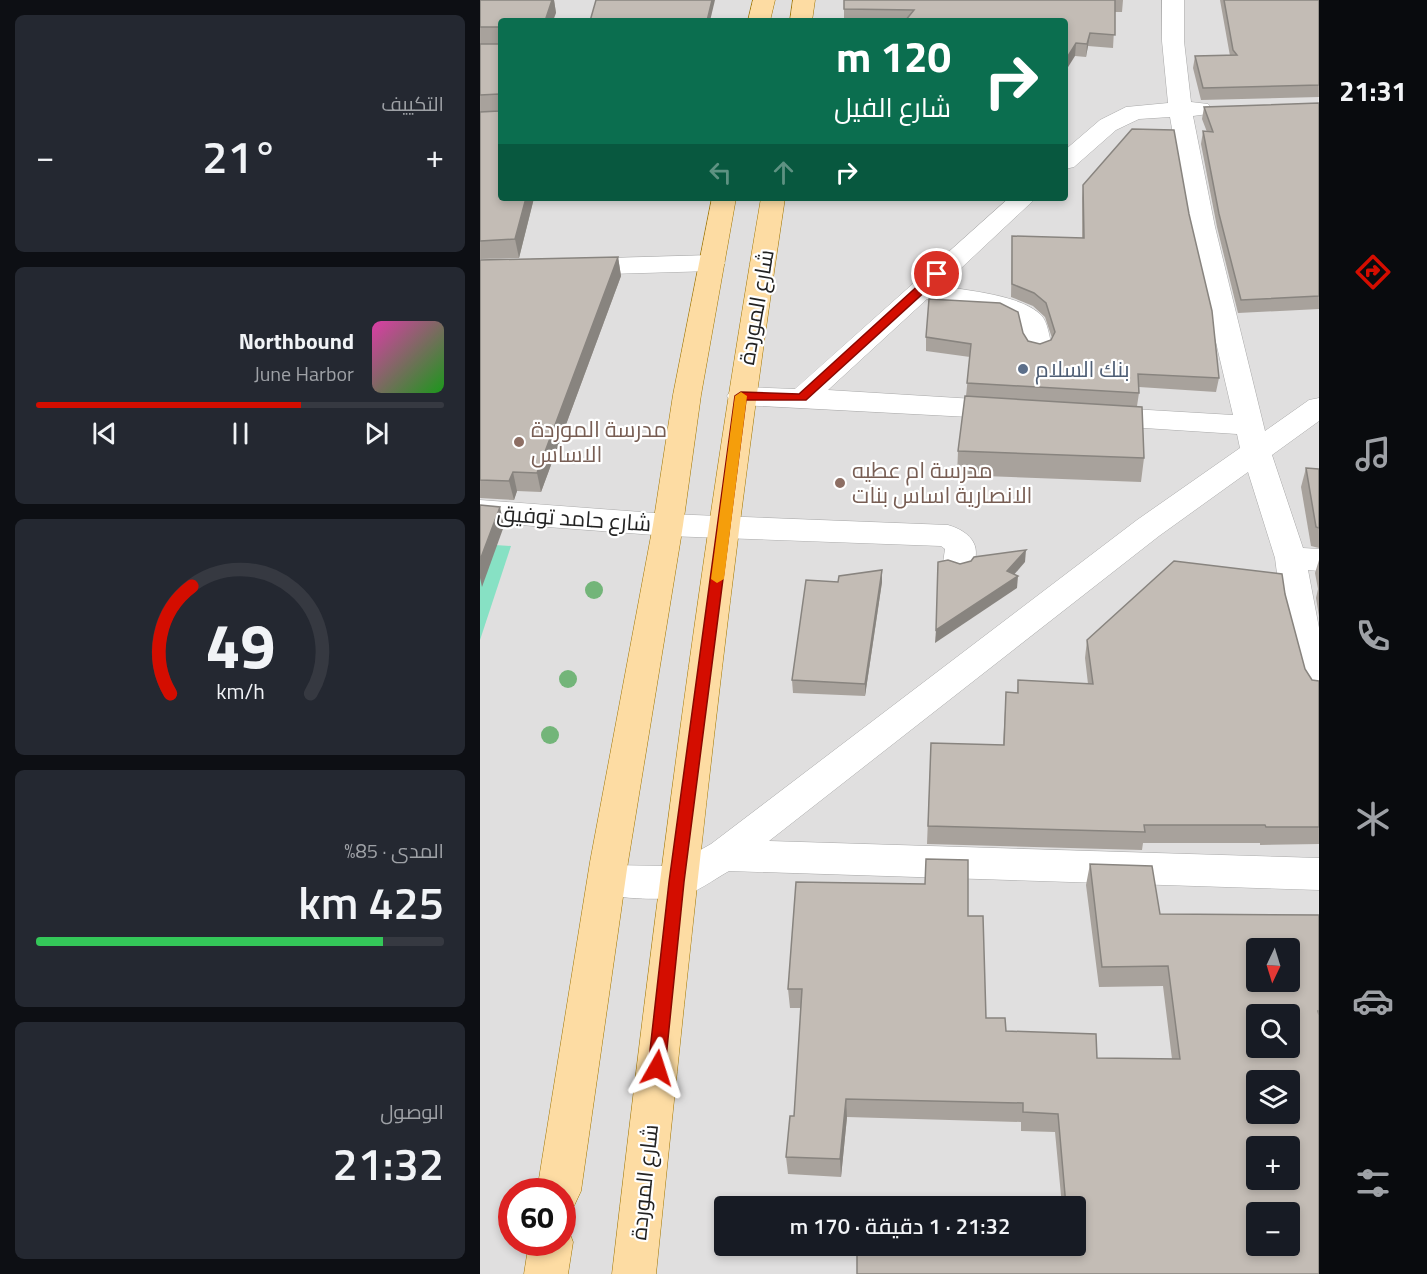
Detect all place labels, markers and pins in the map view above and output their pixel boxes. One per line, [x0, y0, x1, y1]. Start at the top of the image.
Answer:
pin [911, 248, 962, 299]
place label: بنك السلام [1035, 352, 1130, 386]
marker: بنك السلام [1016, 362, 1030, 376]
place label: مدرسة الموردة الاساس [531, 412, 667, 471]
marker: مدرسة الموردة الاساس [512, 435, 526, 449]
place label: مدرسة ام عطيه الانصارية اساس بنات [852, 453, 1033, 512]
marker: مدرسة ام عطيه الانصارية اساس بنات [833, 476, 847, 490]

